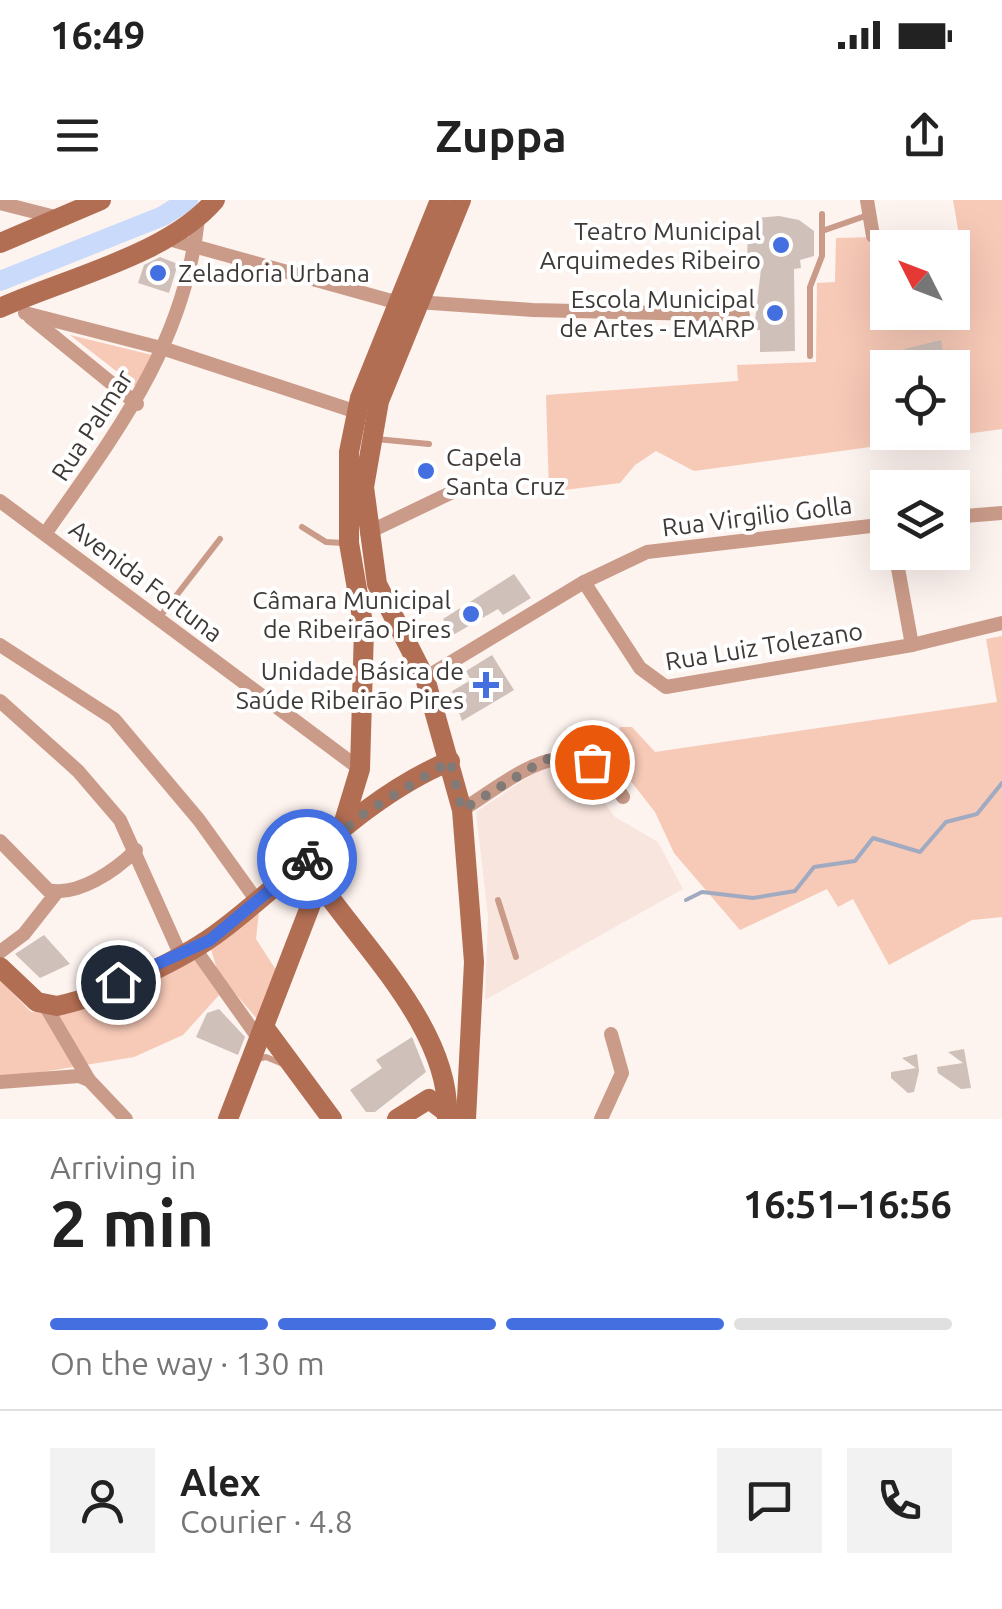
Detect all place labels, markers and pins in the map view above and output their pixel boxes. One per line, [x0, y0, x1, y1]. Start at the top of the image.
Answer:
place label: Teatro Municipal Arquimedes Ribeiro [540, 217, 761, 274]
marker: Teatro Municipal Arquimedes Ribeiro [770, 234, 792, 256]
place label: Zeladoria Urbana [178, 259, 370, 287]
marker: Zeladoria Urbana [147, 262, 169, 284]
place label: Escola Municipal de Artes - EMARP [559, 285, 755, 342]
marker: Escola Municipal de Artes - EMARP [764, 302, 786, 324]
place label: Capela Santa Cruz [446, 443, 565, 500]
marker: Capela Santa Cruz [415, 460, 437, 482]
place label: Câmara Municipal de Ribeirão Pires [252, 586, 451, 643]
marker: Câmara Municipal de Ribeirão Pires [460, 603, 482, 625]
place label: Unidade Básica de Saúde Ribeirão Pires [236, 657, 464, 714]
marker: Unidade Básica de Saúde Ribeirão Pires [473, 672, 499, 698]
pin [550, 720, 635, 805]
pin [76, 940, 161, 1025]

